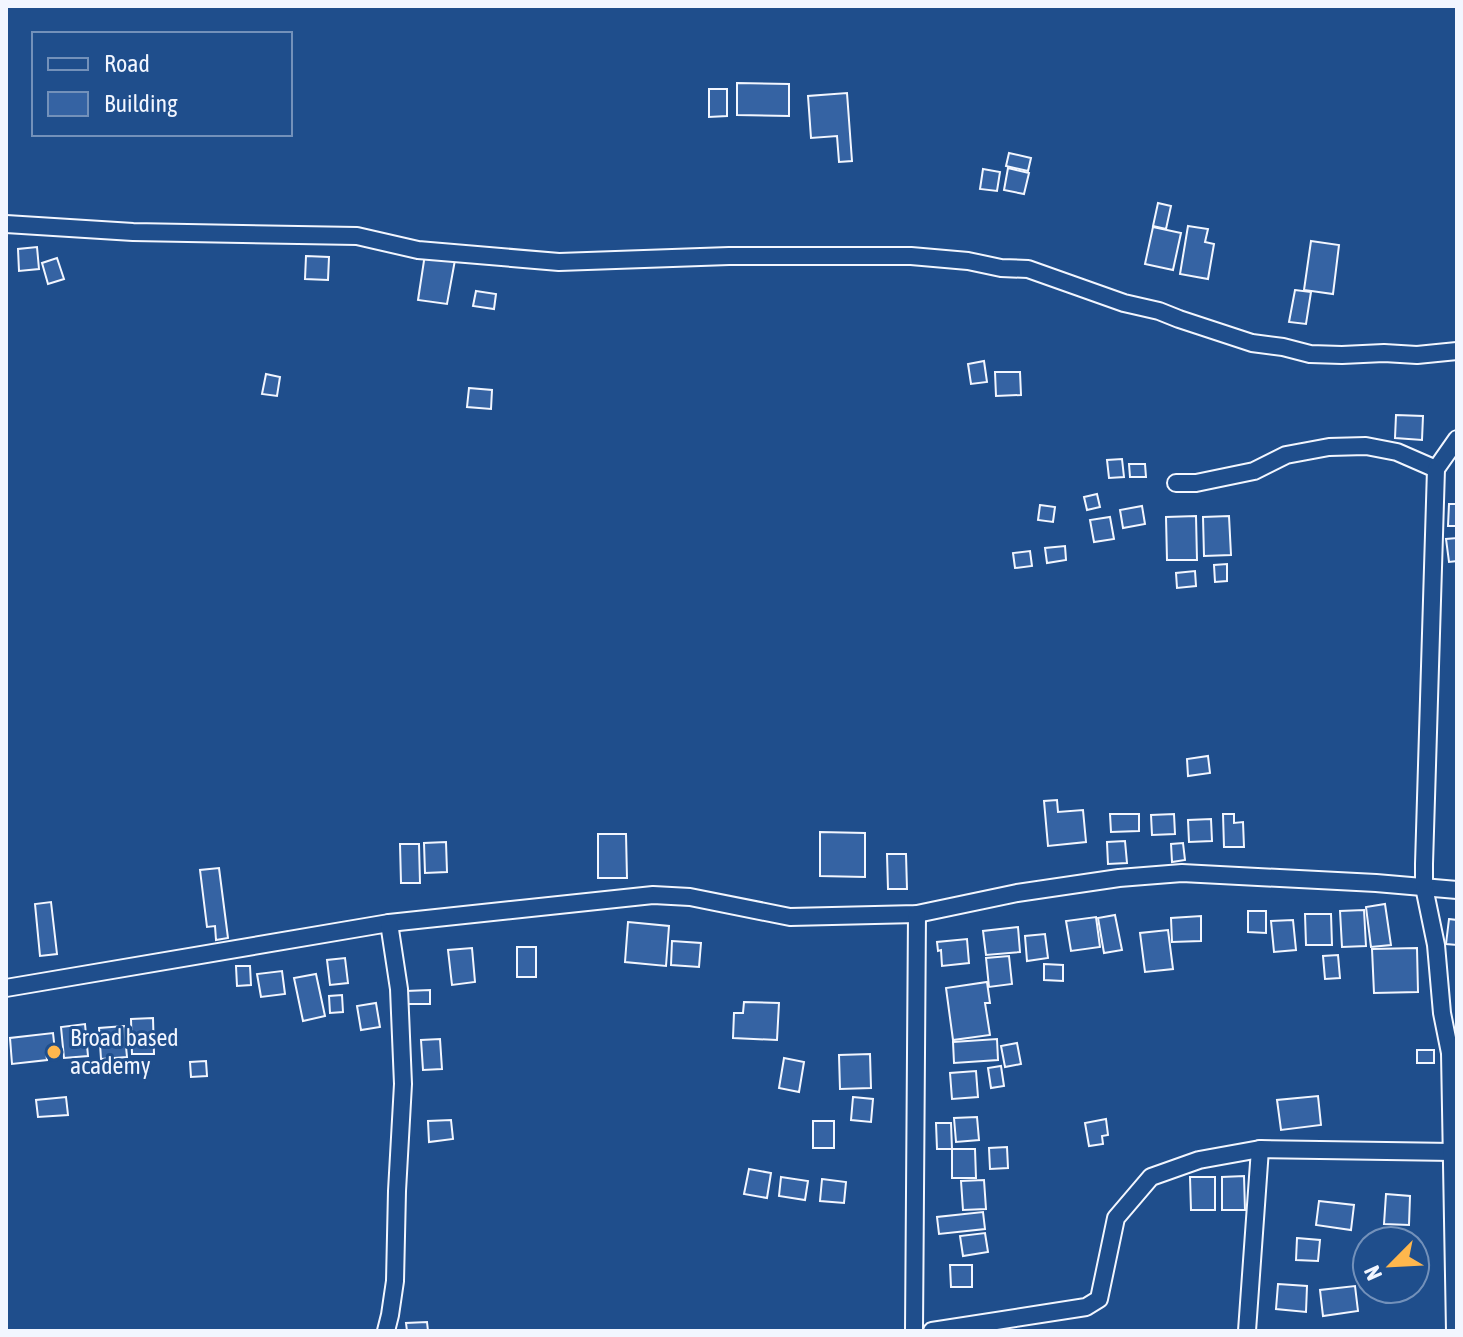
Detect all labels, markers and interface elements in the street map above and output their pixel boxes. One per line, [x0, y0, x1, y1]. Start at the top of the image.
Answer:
legend [32, 32, 292, 136]
text: Road [104, 50, 150, 77]
text: Building [104, 90, 178, 117]
place label: Broad based academy [70, 1024, 179, 1079]
marker: Broad based academy [45, 1043, 63, 1061]
north arrow [1351, 1225, 1431, 1305]
text: N [1358, 1262, 1387, 1284]

